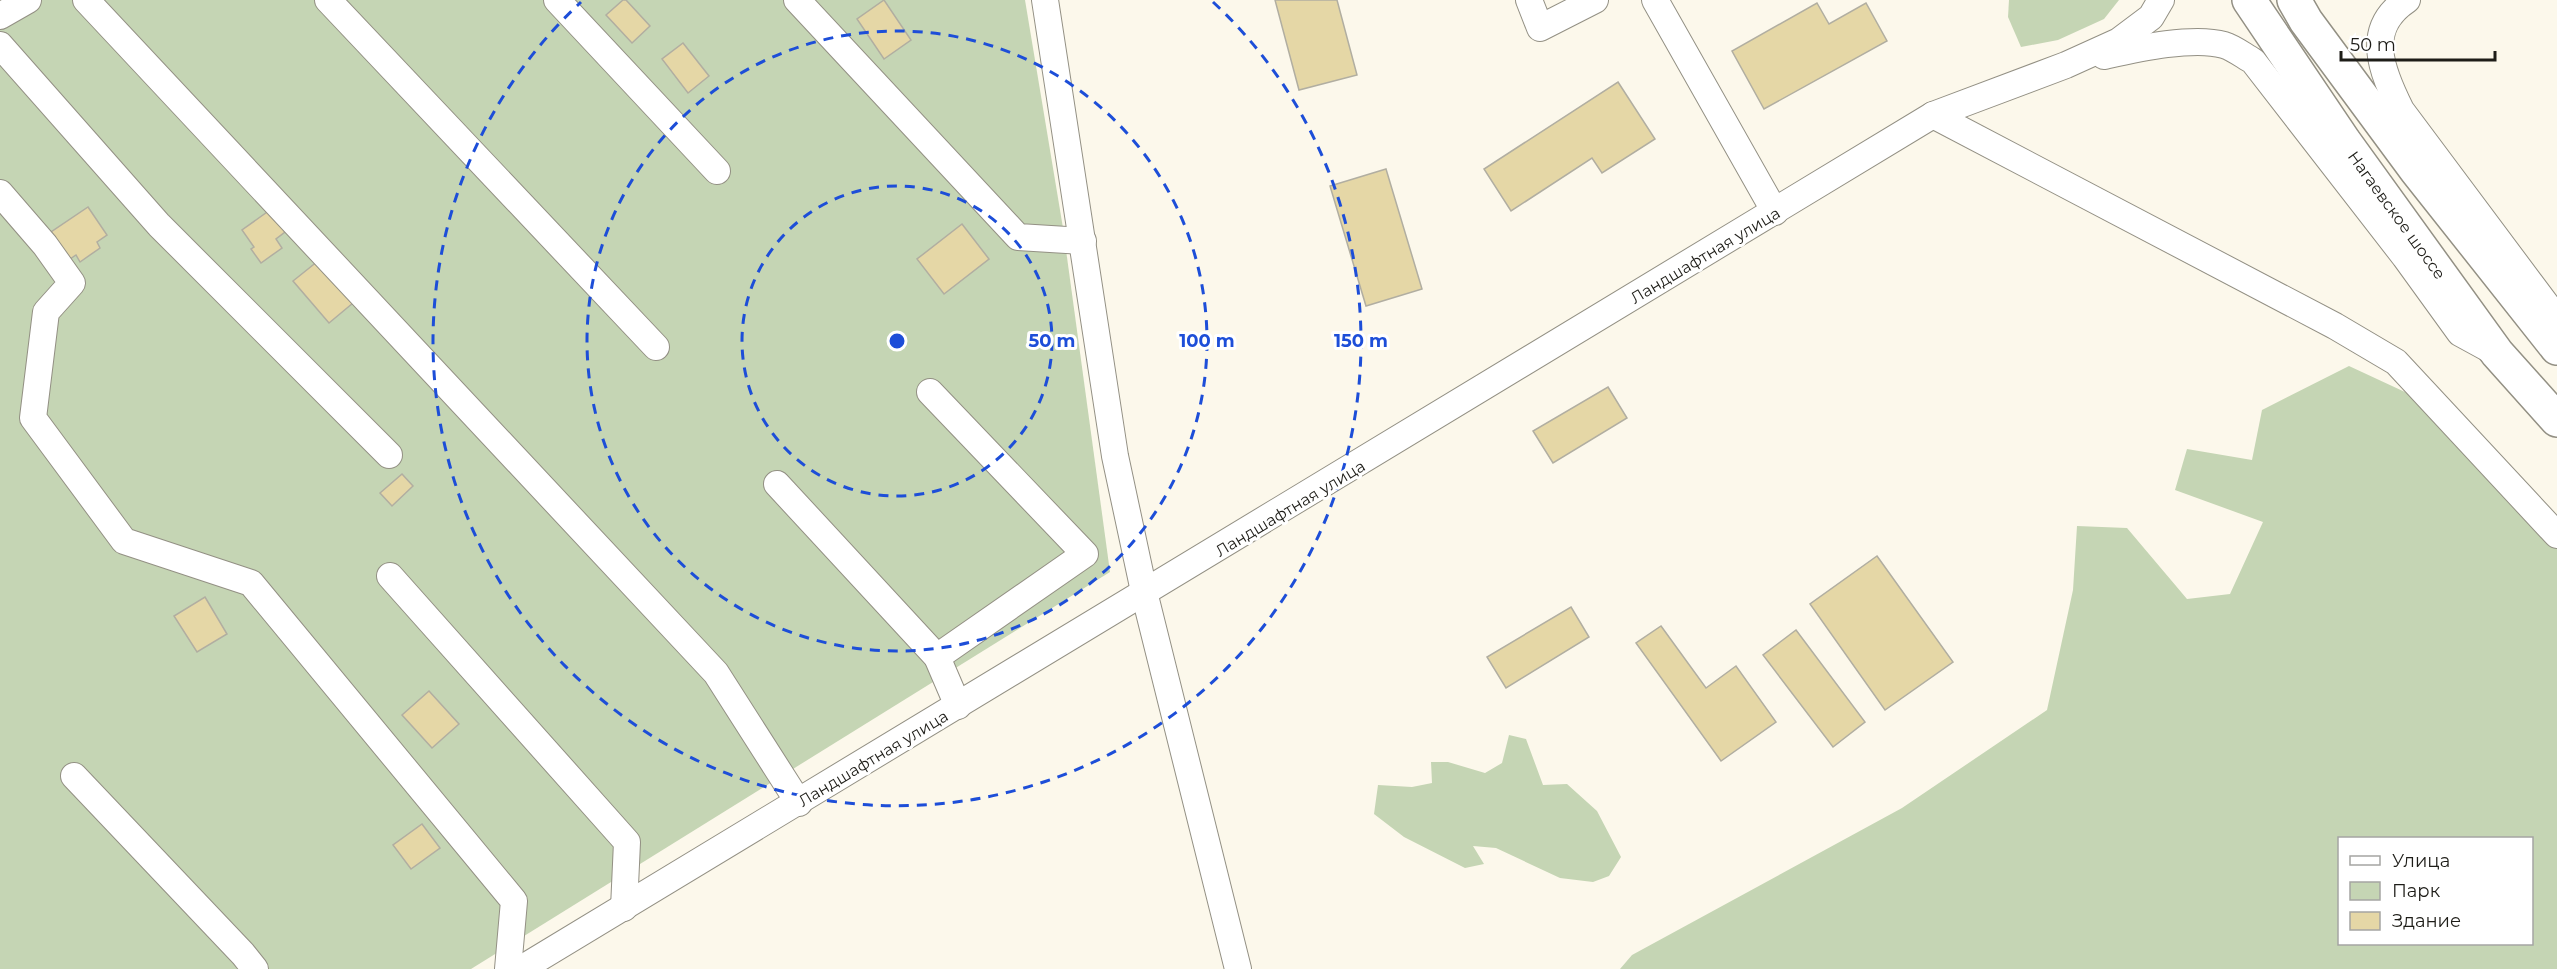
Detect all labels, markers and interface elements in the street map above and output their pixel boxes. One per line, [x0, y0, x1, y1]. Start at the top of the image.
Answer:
scale bar [2341, 24, 2496, 62]
text: 50 m [2350, 34, 2396, 56]
street label: Нагаевское шоссе [2344, 147, 2450, 283]
street label: Ландшафтная улица [1627, 203, 1783, 308]
text: 50 m [1029, 330, 1075, 352]
text: 100 m [1179, 330, 1235, 352]
text: 150 m [1334, 330, 1388, 352]
centre of rings [887, 331, 907, 351]
street label: Ландшафтная улица [1212, 456, 1368, 561]
street label: Ландшафтная улица [795, 706, 951, 811]
legend [2338, 837, 2533, 945]
text: Улица [2392, 850, 2450, 872]
text: Парк [2392, 880, 2441, 902]
text: Здание [2392, 910, 2461, 932]

